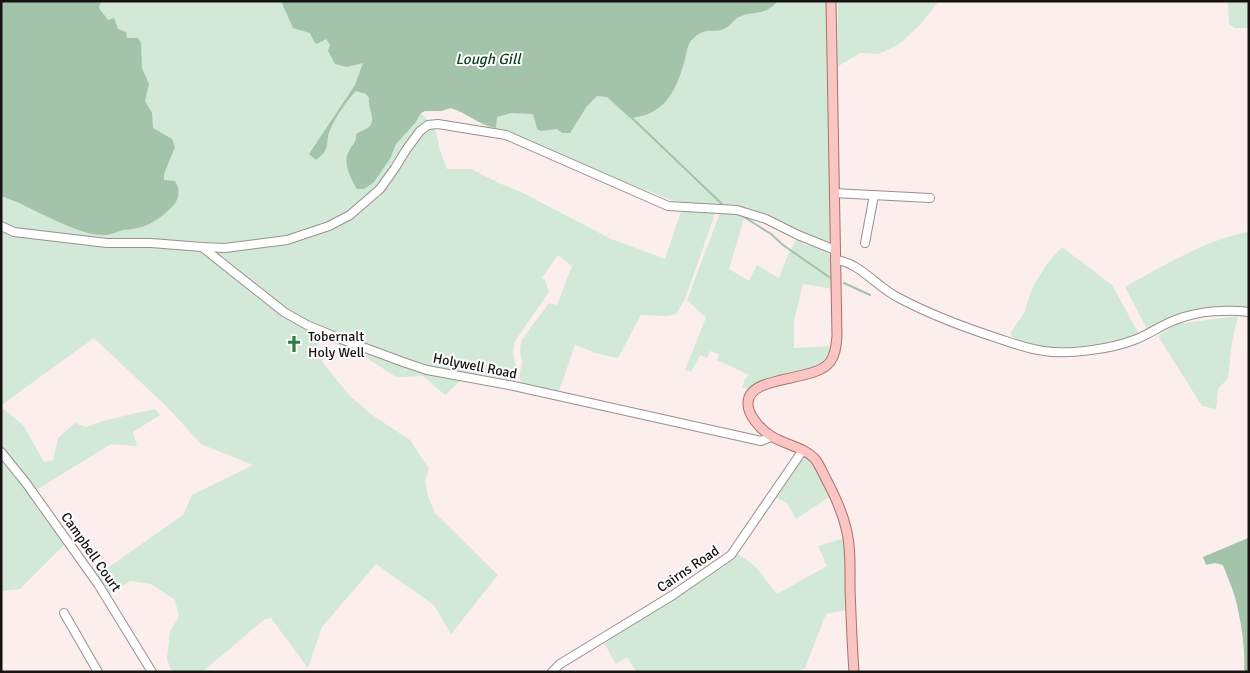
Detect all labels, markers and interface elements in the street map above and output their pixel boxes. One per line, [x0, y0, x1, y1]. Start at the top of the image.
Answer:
water label: Lough Gill [455, 50, 522, 68]
place label: Tobernalt Holy Well [308, 328, 365, 361]
church icon: Tobernalt Holy Well [284, 334, 304, 354]
street label: Holywell Road [432, 350, 518, 382]
street label: Campbell Court [57, 509, 125, 595]
street label: Cairns Road [654, 542, 722, 596]

